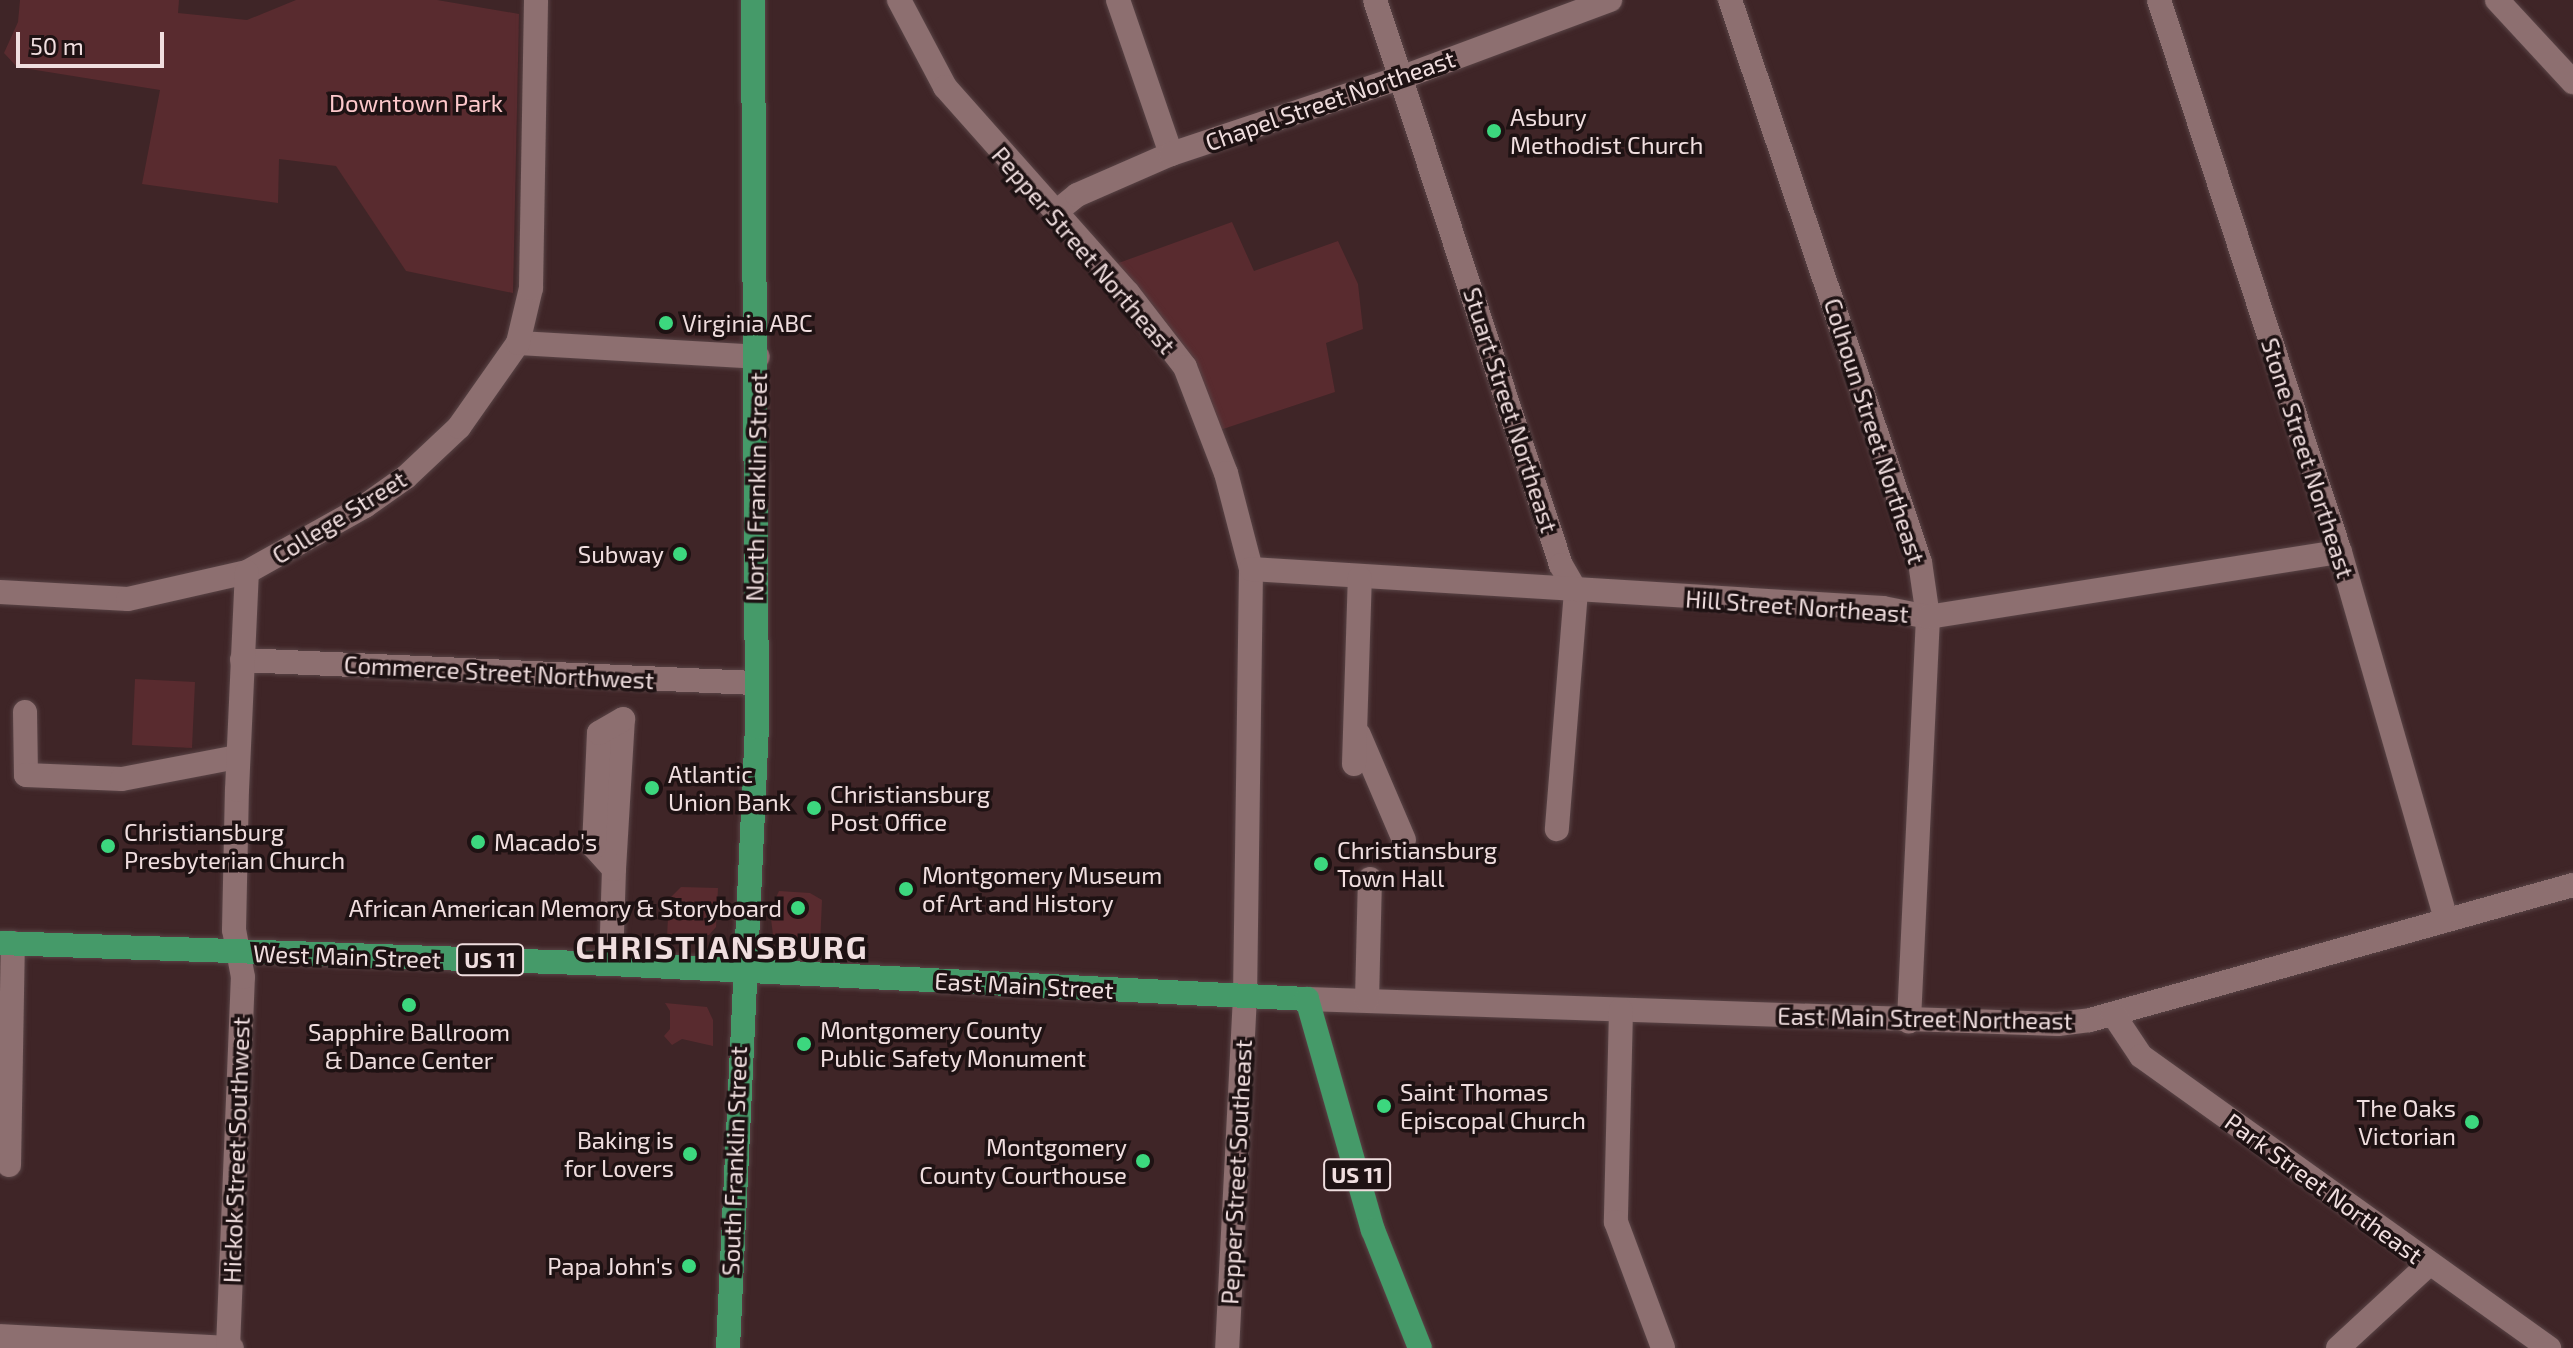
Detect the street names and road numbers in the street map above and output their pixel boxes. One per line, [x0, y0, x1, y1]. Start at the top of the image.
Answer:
street label: Chapel Street Northeast [1201, 44, 1459, 156]
street label: Pepper Street Northeast [986, 140, 1182, 360]
street label: Stuart Street Northeast [1458, 284, 1564, 536]
street label: Colhoun Street Northeast [1818, 294, 1932, 568]
street label: Stone Street Northeast [2256, 334, 2360, 582]
street label: North Franklin Street [740, 372, 772, 602]
street label: College Street [267, 464, 411, 570]
street label: Hill Street Northeast [1684, 584, 1910, 628]
street label: Commerce Street Northwest [343, 649, 655, 695]
street label: West Main Street [253, 938, 441, 974]
road number: US 11 [456, 942, 524, 978]
street label: East Main Street [934, 966, 1114, 1004]
street label: East Main Street Northeast [1777, 1001, 2073, 1035]
street label: Hickok Street Southwest [217, 1016, 255, 1284]
street label: Pepper Street Southeast [1215, 1038, 1257, 1306]
street label: South Franklin Street [716, 1046, 752, 1276]
street label: Park Street Northeast [2220, 1107, 2428, 1269]
road number: US 11 [1323, 1157, 1391, 1193]

